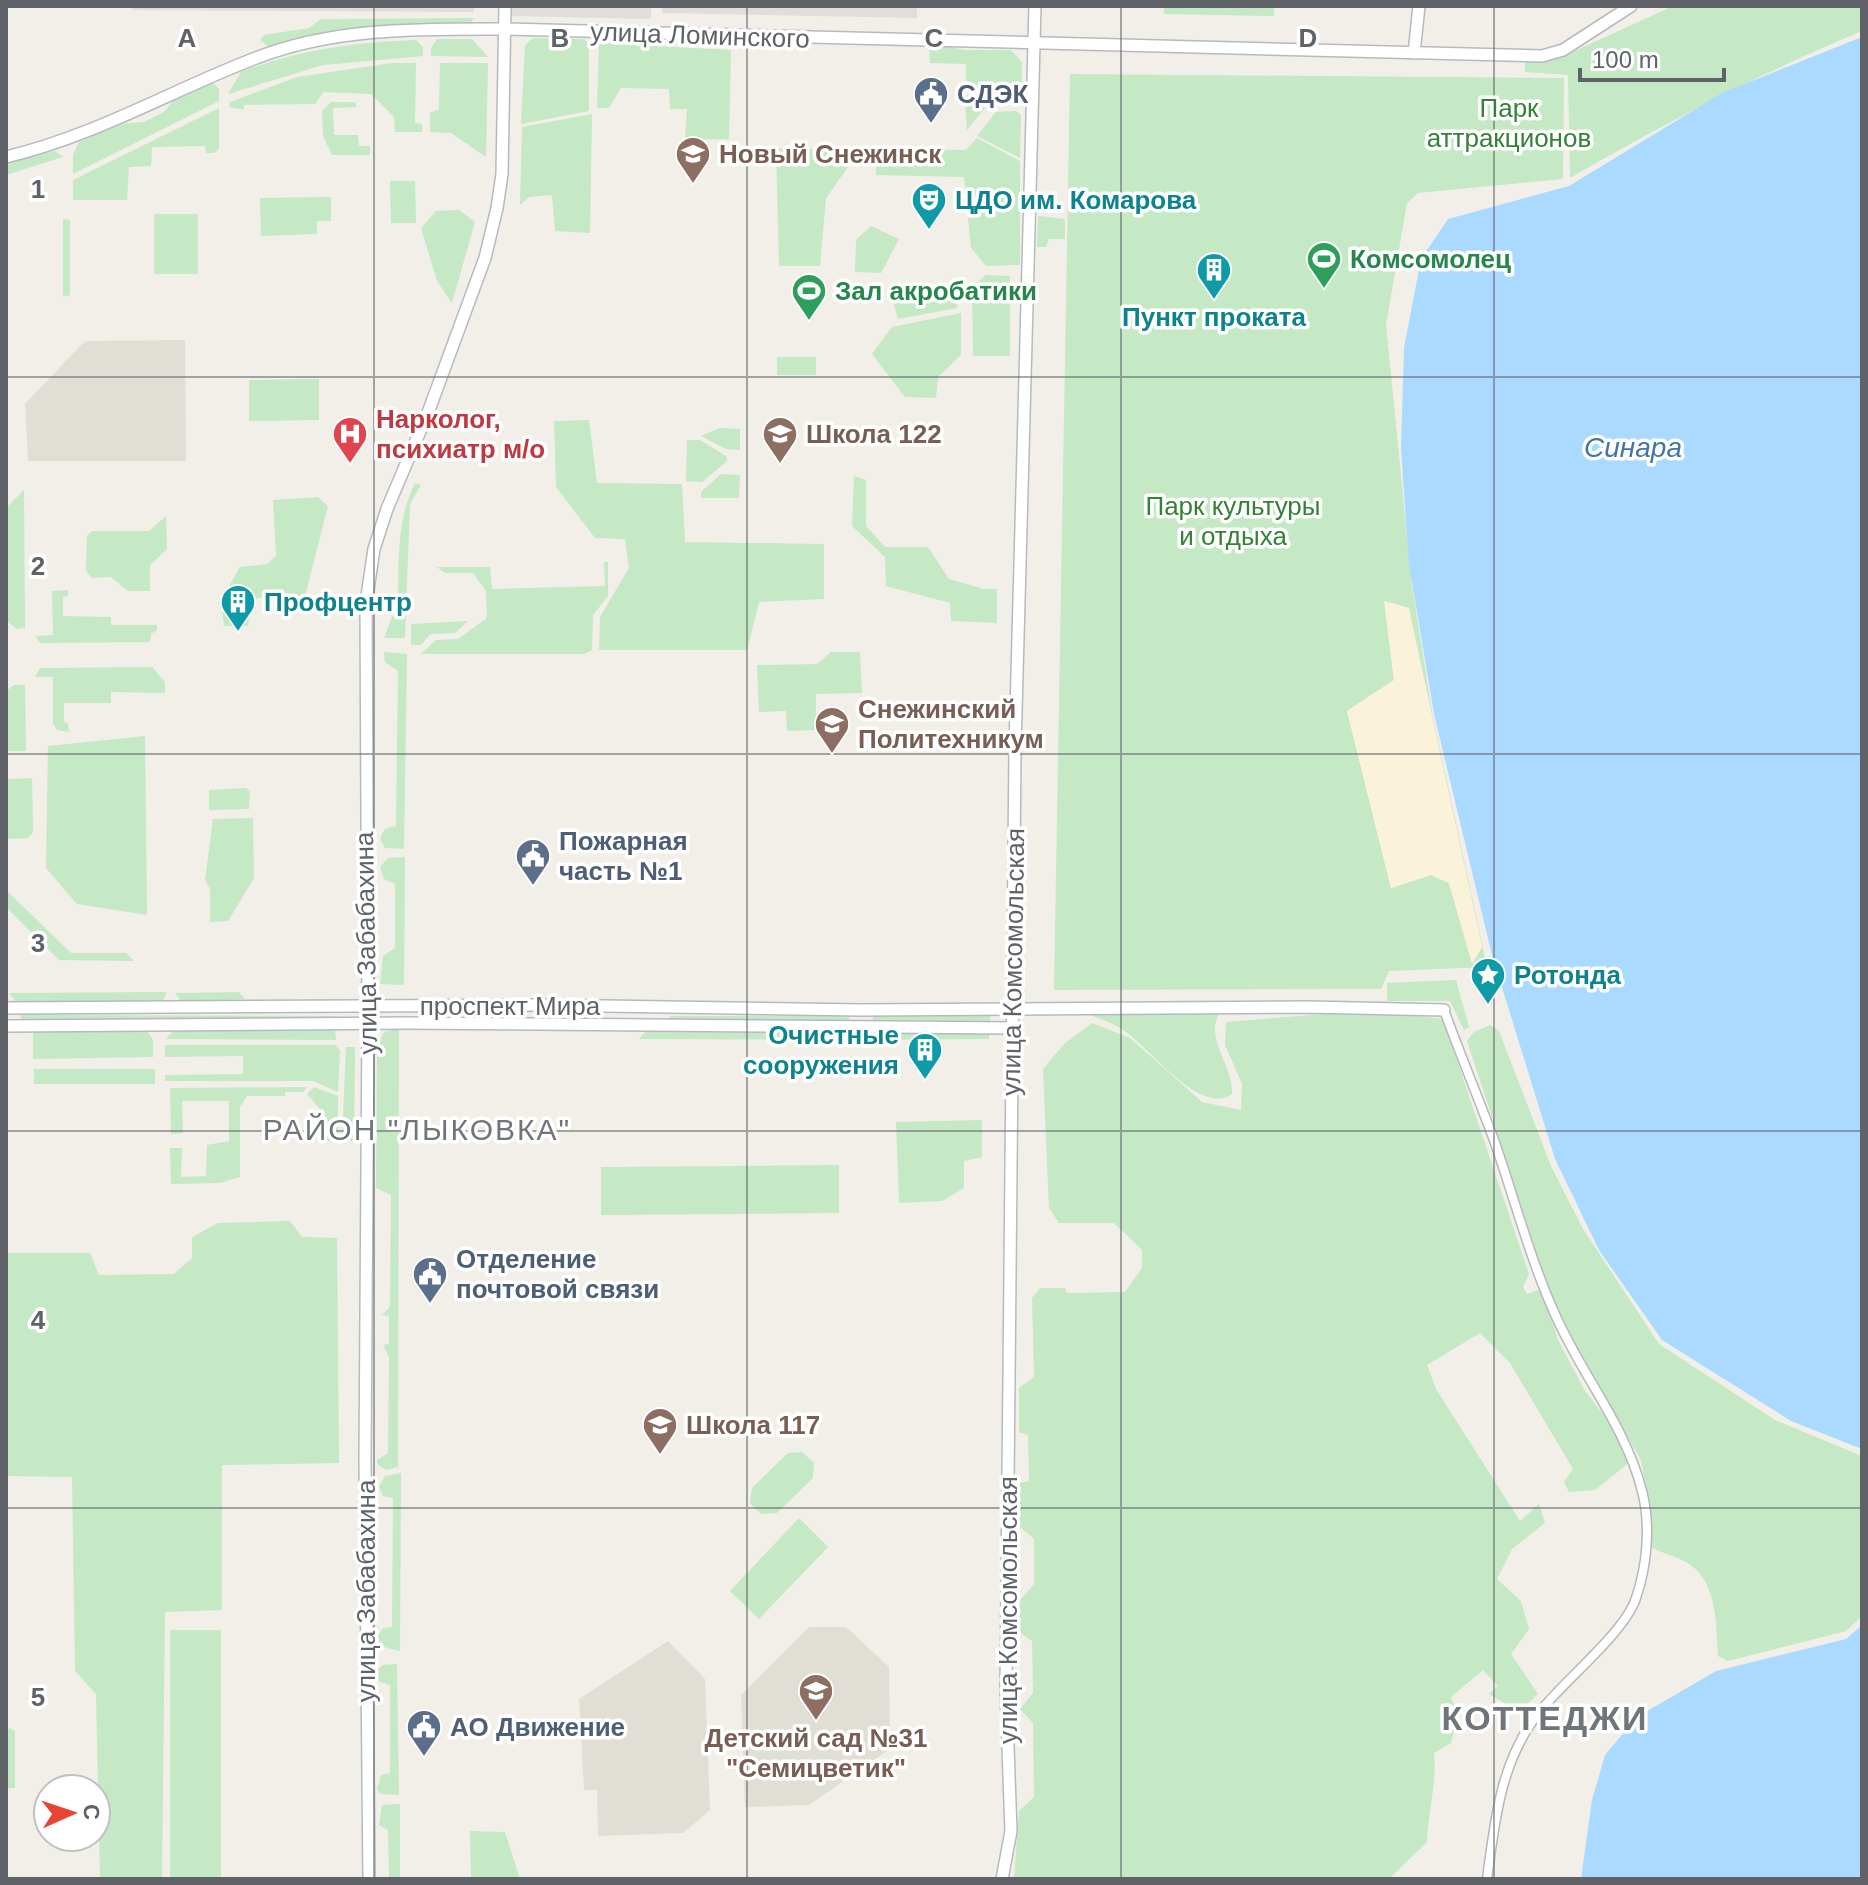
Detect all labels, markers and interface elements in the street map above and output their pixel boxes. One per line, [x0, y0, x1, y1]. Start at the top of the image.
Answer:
street label: улица Ломинского [590, 16, 810, 54]
text: A [178, 23, 197, 53]
text: B [551, 23, 569, 53]
text: C [925, 23, 944, 53]
text: D [1299, 23, 1317, 53]
scale bar [1580, 32, 1724, 82]
text: 100 m [1592, 46, 1659, 73]
public building icon: СДЭК [912, 75, 950, 125]
place label: СДЭК [957, 79, 1028, 109]
park label: Парк аттракционов [1427, 93, 1591, 153]
school or university icon: Новый Снежинск [674, 135, 712, 185]
place label: Новый Снежинск [719, 139, 942, 169]
text: 1 [31, 174, 45, 204]
theatre icon: ЦДО им. Комарова [910, 181, 948, 231]
place label: ЦДО им. Комарова [955, 185, 1197, 215]
sports icon: Комсомолец [1305, 240, 1343, 290]
place label: Комсомолец [1350, 244, 1511, 274]
building icon: Пункт проката [1195, 251, 1233, 301]
sports icon: Зал акробатики [790, 272, 828, 322]
place label: Зал акробатики [835, 276, 1037, 306]
place label: Пункт проката [1122, 302, 1307, 332]
place label: Нарколог, психиатр м/о [376, 404, 545, 464]
hospital icon: Нарколог, психиатр м/о [331, 415, 369, 465]
school or university icon: Школа 122 [761, 415, 799, 465]
place label: Школа 122 [806, 419, 942, 449]
water label: Синара [1584, 432, 1682, 463]
park label: Парк культуры и отдыха [1145, 491, 1321, 551]
text: 2 [31, 551, 45, 581]
building icon: Профцентр [219, 583, 257, 633]
place label: Профцентр [264, 587, 412, 617]
place label: Снежинский Политехникум [858, 694, 1044, 754]
school or university icon: Снежинский Политехникум [813, 705, 851, 755]
place label: Пожарная часть №1 [559, 826, 688, 886]
street label: улица Комсомольская [996, 828, 1030, 1096]
street label: улица Забабахина [349, 831, 383, 1055]
public building icon: Пожарная часть №1 [514, 837, 552, 887]
text: 3 [31, 928, 45, 958]
place icon: Ротонда [1469, 956, 1507, 1006]
place label: Ротонда [1514, 960, 1621, 990]
street label: проспект Мира [420, 991, 601, 1021]
place label: Очистные сооружения [743, 1020, 899, 1080]
building icon: Очистные сооружения [906, 1031, 944, 1081]
district label: РАЙОН "ЛЫКОВКА" [263, 1113, 571, 1146]
place label: Отделение почтовой связи [456, 1244, 659, 1304]
public building icon: Отделение почтовой связи [411, 1255, 449, 1305]
text: 4 [31, 1305, 46, 1335]
school or university icon: Школа 117 [641, 1406, 679, 1456]
place label: Школа 117 [686, 1410, 820, 1440]
street label: улица Комсомольская [993, 1476, 1023, 1744]
street label: улица Забабахина [351, 1479, 381, 1702]
school or university icon: Детский сад №31 "Семицветик" [797, 1672, 835, 1722]
text: 5 [31, 1682, 45, 1712]
district label: КОТТЕДЖИ [1442, 1699, 1648, 1737]
public building icon: АО Движение [405, 1708, 443, 1758]
place label: АО Движение [450, 1712, 625, 1742]
place label: Детский сад №31 "Семицветик" [705, 1723, 927, 1783]
north arrow [32, 1773, 112, 1853]
text: С [79, 1803, 104, 1821]

